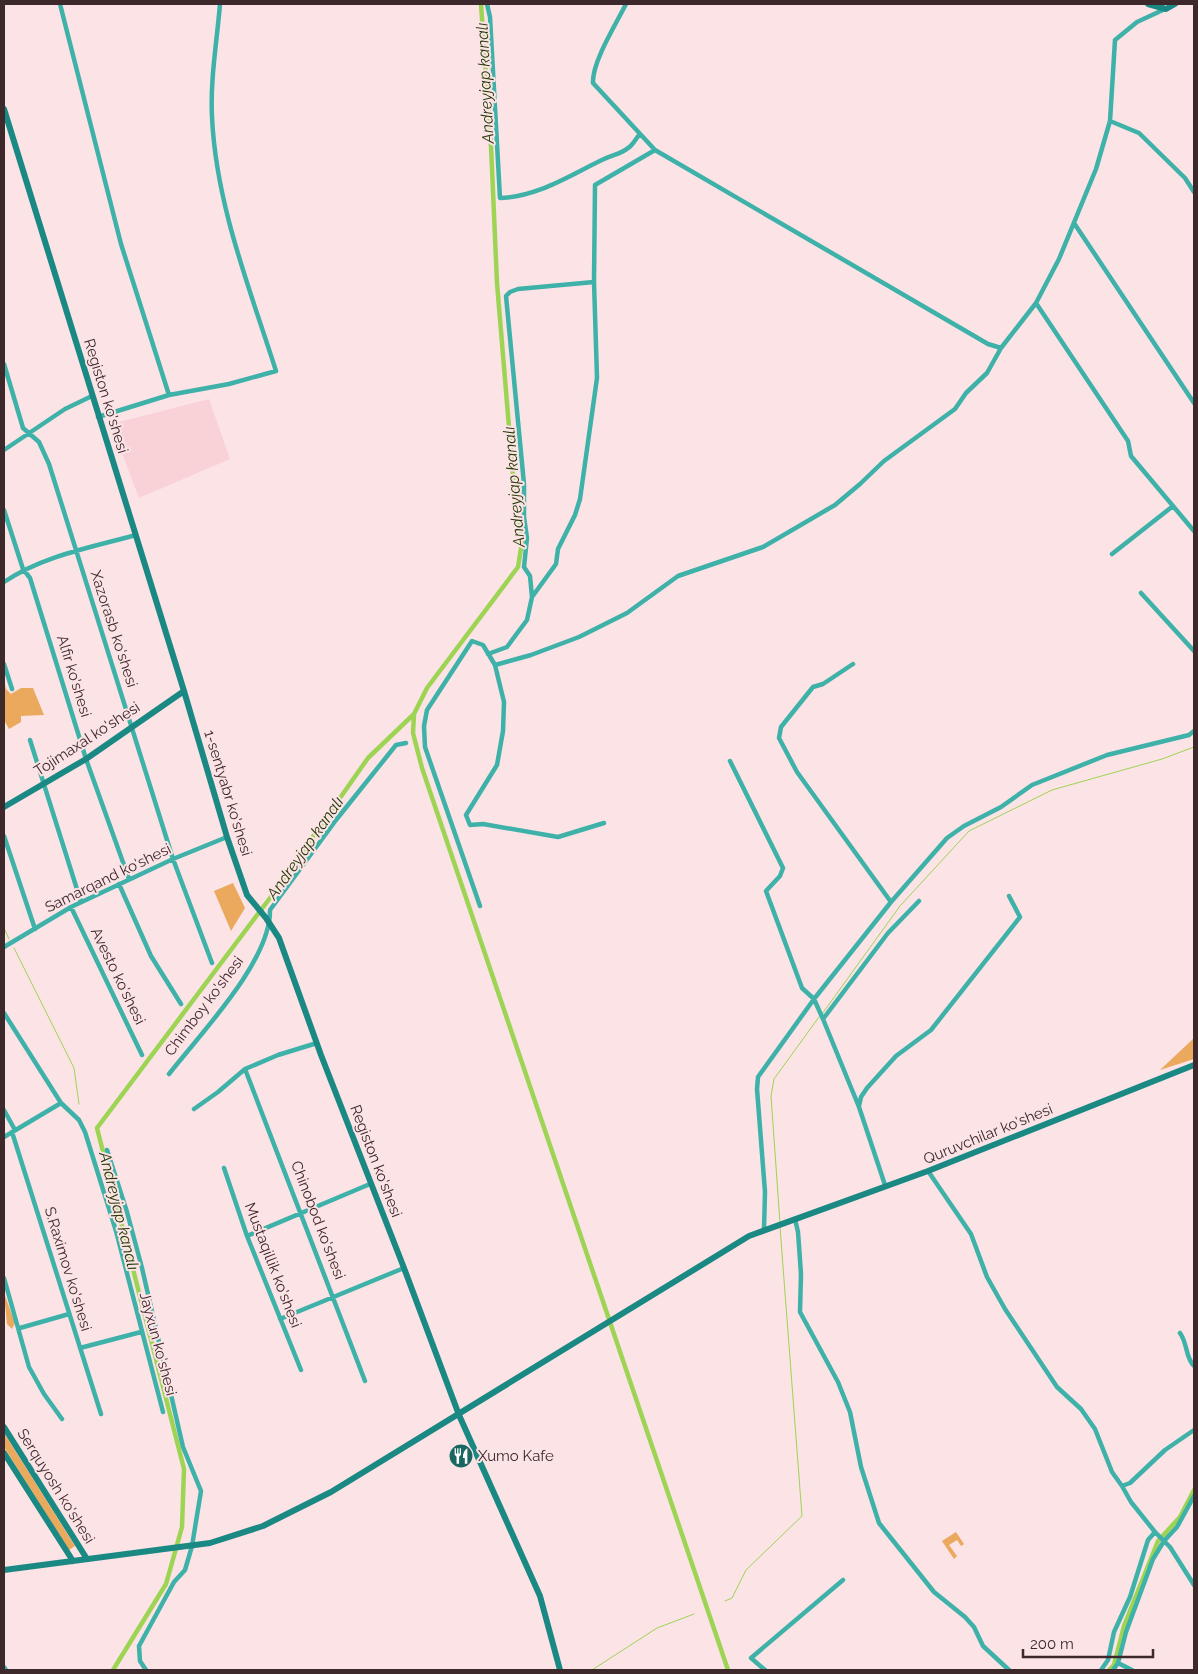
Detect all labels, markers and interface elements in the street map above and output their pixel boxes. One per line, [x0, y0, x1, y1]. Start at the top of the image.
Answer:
water label: Andreyjap kanalı [472, 22, 498, 145]
street label: Registon ko'shesi [80, 337, 132, 455]
water label: Andreyjap kanalı [499, 426, 529, 549]
street label: Xazorasb ko'shesi [87, 568, 141, 690]
street label: Alfir ko'shesi [53, 633, 95, 719]
street label: Tojimaxal ko'shesi [31, 698, 143, 780]
street label: 1-sentyabr ko'shesi [200, 728, 256, 858]
water label: Andreyjap kanalı [262, 793, 348, 904]
street label: Samarqand ko'shesi [42, 840, 174, 916]
street label: Avesto ko'shesi [87, 925, 149, 1027]
street label: Chimboy ko'shesi [161, 953, 247, 1059]
street label: Quruvchilar ko'shesi [921, 1100, 1055, 1168]
street label: Registon ko'shesi [346, 1102, 406, 1220]
water label: Andreyjap kanalı [95, 1149, 143, 1272]
street label: Chinobod ko'shesi [287, 1158, 349, 1282]
street label: Mustaqillik ko'shesi [241, 1200, 305, 1330]
street label: S.Raximov ko'shesi [41, 1205, 95, 1333]
street label: Jayxun ko'shesi [136, 1290, 180, 1398]
street label: Serquyosh ko'shesi [13, 1425, 99, 1547]
restaurant icon: Xumo Kafe [448, 1443, 474, 1469]
place label: Xumo Kafe [478, 1447, 554, 1465]
scale bar [1023, 1626, 1153, 1658]
text: 200 m [1030, 1635, 1074, 1653]

